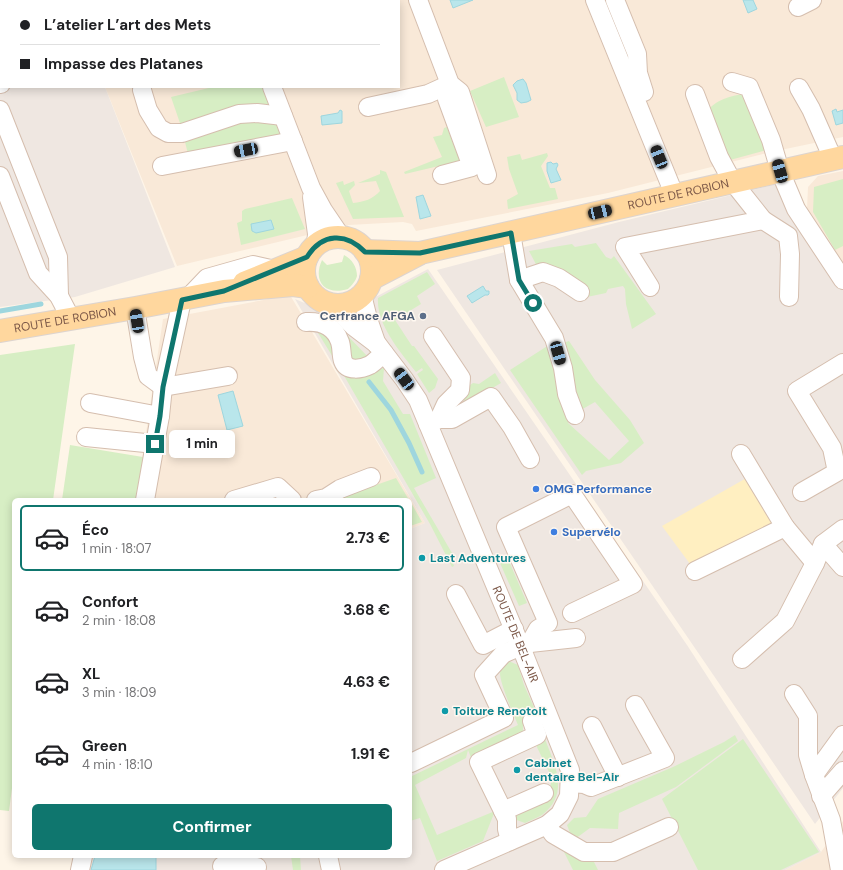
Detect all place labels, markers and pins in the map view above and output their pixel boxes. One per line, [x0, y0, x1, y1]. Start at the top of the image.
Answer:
place label: Cerfrance AFGA [320, 308, 415, 324]
marker: Cerfrance AFGA [418, 311, 428, 321]
place label: OMG Performance [544, 481, 652, 497]
marker: OMG Performance [531, 484, 541, 494]
place label: Supervélo [562, 524, 621, 540]
marker: Supervélo [549, 527, 559, 537]
place label: Last Adventures [430, 550, 526, 566]
marker: Last Adventures [417, 553, 427, 563]
place label: Toiture Renotoit [453, 703, 547, 719]
marker: Toiture Renotoit [440, 706, 450, 716]
place label: Cabinet dentaire Bel-Air [525, 755, 619, 785]
marker: Cabinet dentaire Bel-Air [512, 765, 522, 775]

